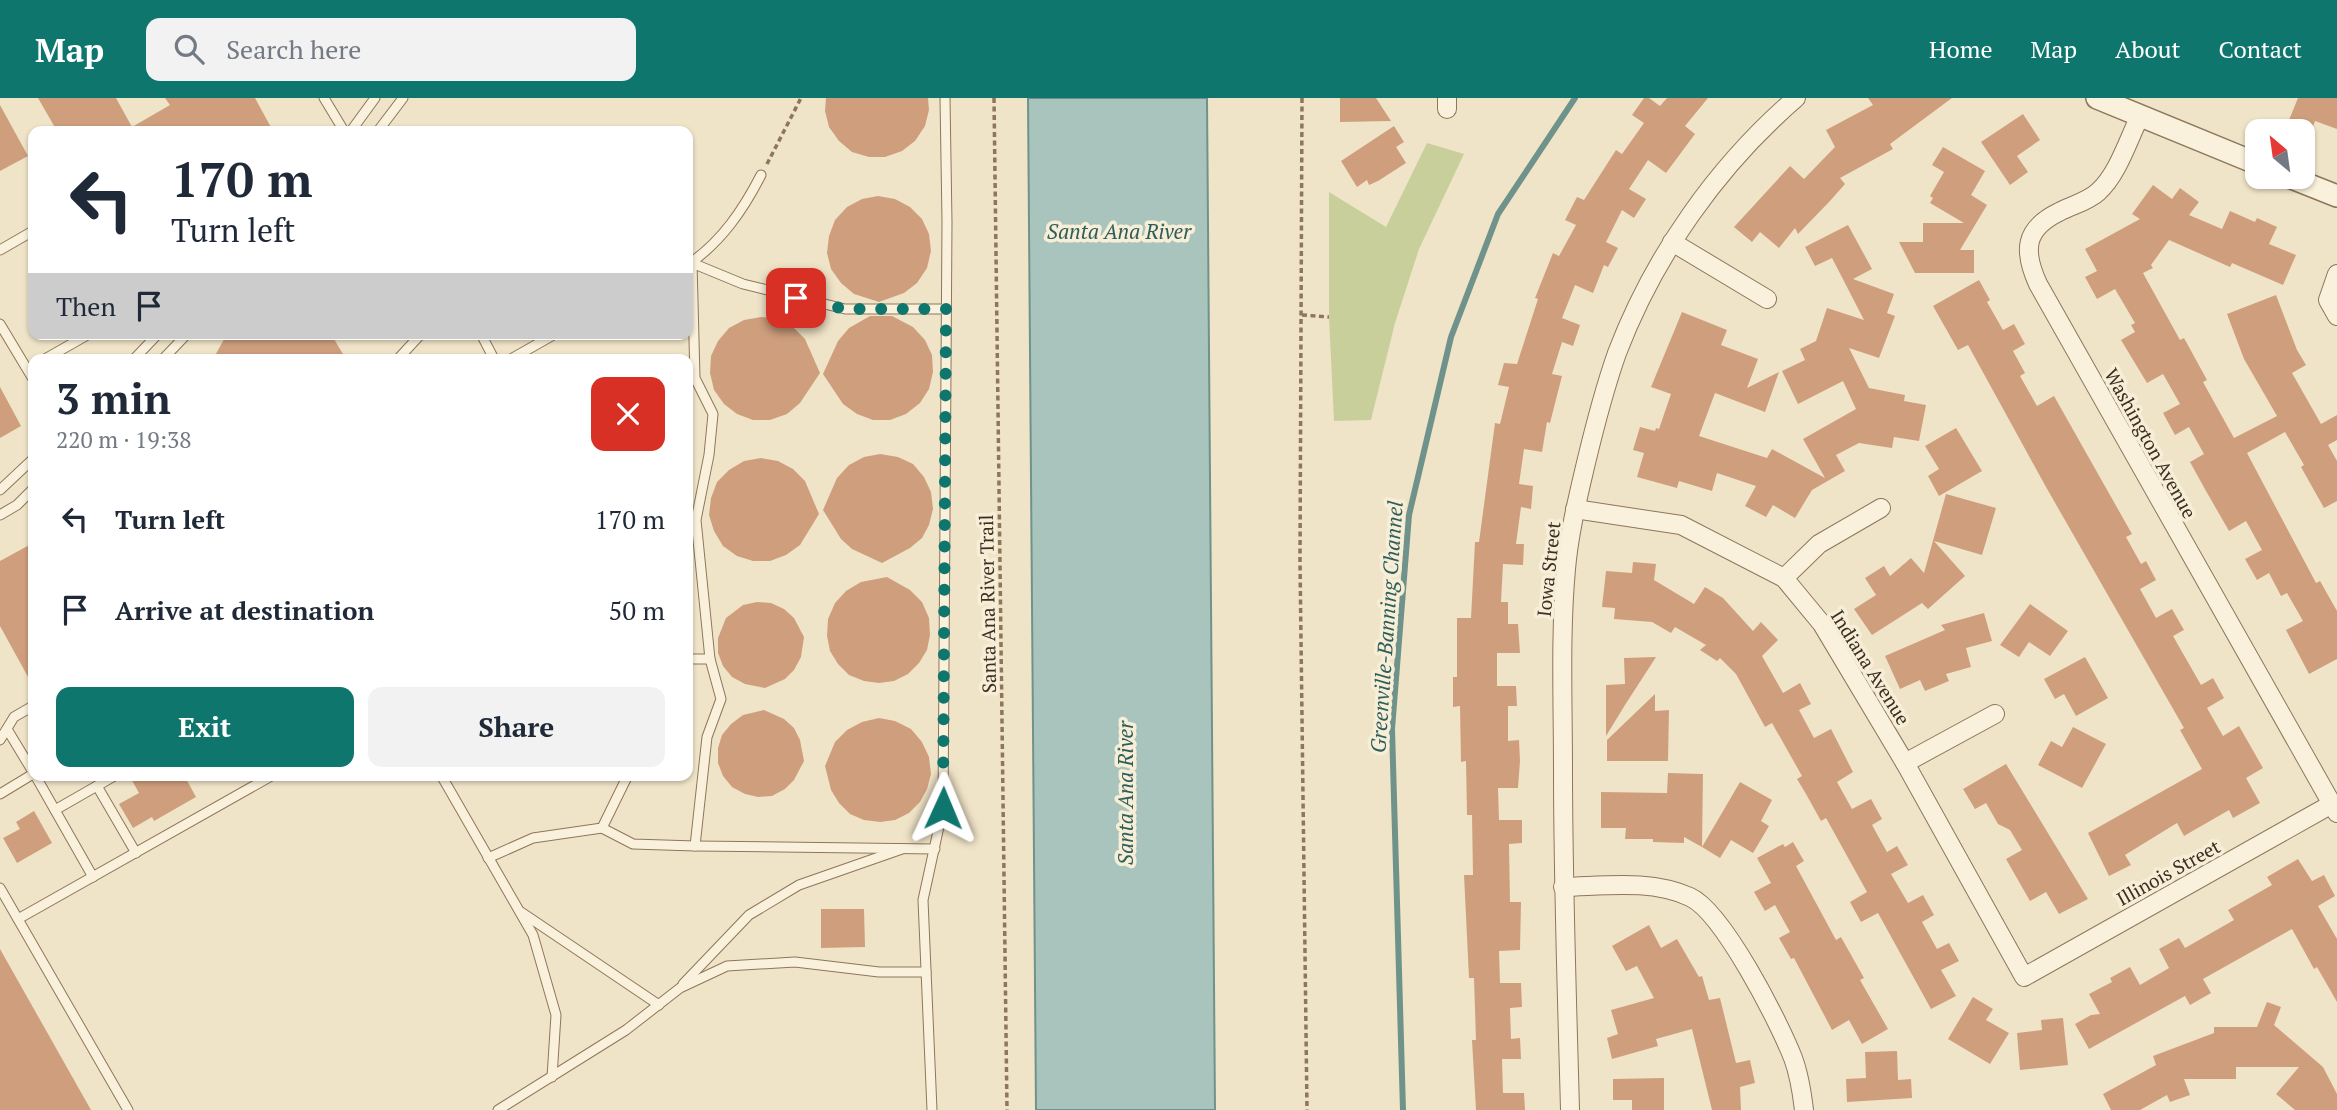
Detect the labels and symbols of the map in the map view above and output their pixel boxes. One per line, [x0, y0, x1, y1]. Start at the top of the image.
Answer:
north arrow [2245, 119, 2315, 189]
water label: Santa Ana River [1047, 217, 1192, 245]
pin [766, 268, 826, 328]
street label: Washington Avenue [2099, 364, 2203, 522]
water label: Greenville-Banning Channel [1363, 500, 1409, 754]
street label: Santa Ana River Trail [973, 515, 1001, 693]
street label: Iowa Street [1531, 520, 1565, 618]
street label: Indiana Avenue [1826, 605, 1916, 729]
water label: Santa Ana River [1111, 720, 1139, 865]
position arrow [906, 771, 980, 845]
street label: Illinois Street [2112, 833, 2224, 911]

